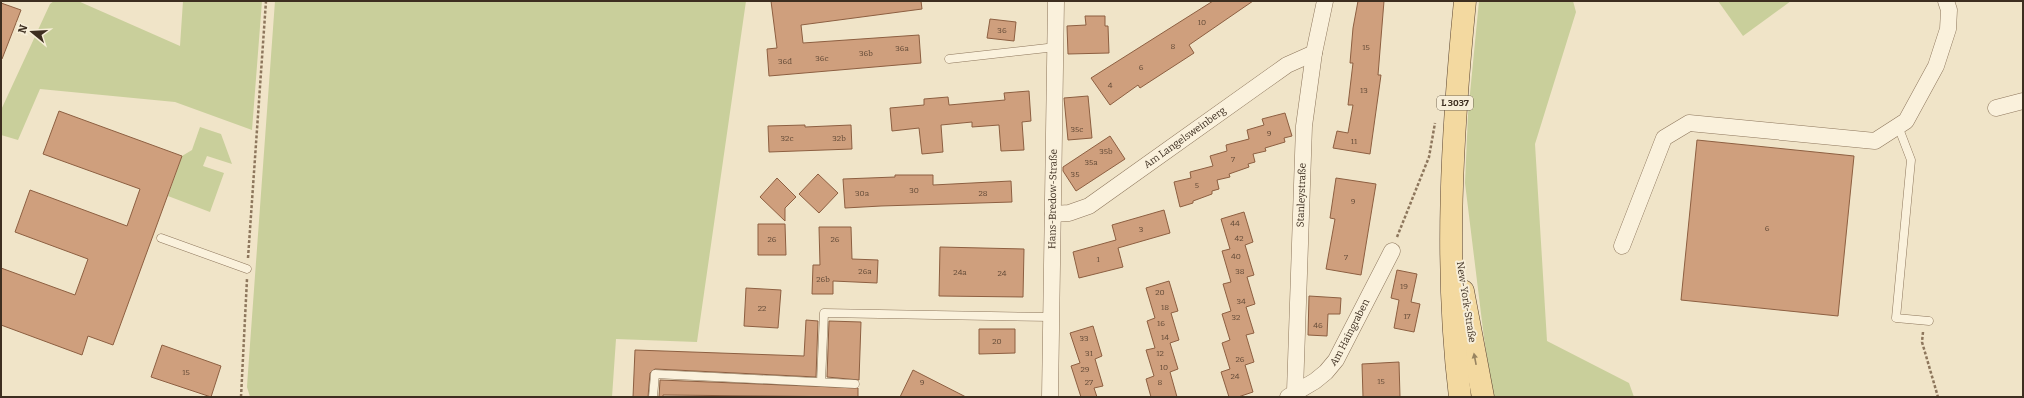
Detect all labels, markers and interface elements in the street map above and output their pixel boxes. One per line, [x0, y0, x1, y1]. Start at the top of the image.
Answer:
north arrow [12, 12, 52, 52]
house number: 10 [1198, 18, 1206, 27]
text: N [15, 23, 31, 35]
house number: 36 [997, 26, 1007, 35]
house number: 8 [1171, 42, 1176, 51]
house number: 15 [1362, 43, 1370, 52]
house number: 36a [895, 44, 909, 53]
house number: 36b [859, 49, 873, 58]
house number: 36c [815, 54, 829, 63]
house number: 36d [778, 57, 792, 66]
house number: 6 [1139, 63, 1144, 72]
house number: 4 [1108, 81, 1113, 90]
house number: 13 [1360, 86, 1368, 95]
road number: L 3037 [1437, 96, 1473, 110]
street label: Am Langelsweinberg [1142, 104, 1229, 171]
house number: 35c [1071, 125, 1083, 134]
house number: 9 [1267, 129, 1272, 138]
house number: 32c [780, 134, 794, 143]
house number: 32b [832, 134, 846, 143]
house number: 11 [1351, 137, 1358, 146]
house number: 35b [1099, 147, 1113, 156]
street label: Hans-Bredow-Straße [1046, 149, 1060, 249]
house number: 7 [1231, 155, 1235, 164]
house number: 35a [1084, 158, 1098, 167]
street label: Stanleystraße [1295, 163, 1309, 227]
house number: 35 [1071, 170, 1079, 179]
house number: 5 [1195, 181, 1199, 190]
house number: 30 [909, 186, 919, 195]
house number: 30a [855, 189, 870, 198]
house number: 28 [978, 189, 988, 198]
house number: 9 [1351, 197, 1356, 206]
house number: 44 [1230, 219, 1240, 228]
house number: 6 [1765, 224, 1770, 233]
house number: 3 [1139, 225, 1144, 234]
house number: 42 [1234, 234, 1244, 243]
house number: 26 [767, 235, 777, 244]
house number: 26 [830, 235, 840, 244]
house number: 40 [1231, 252, 1241, 261]
house number: 7 [1344, 253, 1348, 262]
house number: 1 [1096, 255, 1100, 264]
street label: New-York-Straße [1454, 261, 1478, 343]
house number: 26a [858, 267, 872, 276]
house number: 38 [1235, 267, 1245, 276]
house number: 24a [953, 268, 967, 277]
house number: 24 [997, 269, 1007, 278]
house number: 26b [816, 275, 830, 284]
house number: 19 [1400, 282, 1408, 291]
house number: 20 [1155, 288, 1165, 297]
house number: 34 [1236, 297, 1246, 306]
street label: Am Haingraben [1327, 297, 1373, 369]
house number: 18 [1161, 303, 1169, 312]
house number: 22 [758, 304, 766, 313]
house number: 17 [1403, 312, 1411, 321]
house number: 32 [1232, 313, 1240, 322]
house number: 16 [1157, 319, 1165, 328]
house number: 46 [1313, 321, 1323, 330]
house number: 14 [1161, 333, 1169, 342]
house number: 33 [1080, 334, 1089, 343]
house number: 20 [992, 337, 1002, 346]
house number: 31 [1085, 349, 1094, 358]
house number: 12 [1156, 349, 1164, 358]
one-way arrow [1472, 353, 1478, 365]
house number: 26 [1235, 355, 1245, 364]
house number: 10 [1160, 363, 1168, 372]
house number: 29 [1080, 365, 1090, 374]
house number: 15 [182, 368, 190, 377]
house number: 24 [1230, 372, 1240, 381]
house number: 15 [1377, 377, 1385, 386]
house number: 9 [920, 378, 925, 387]
house number: 27 [1085, 378, 1093, 387]
house number: 8 [1158, 378, 1163, 387]

